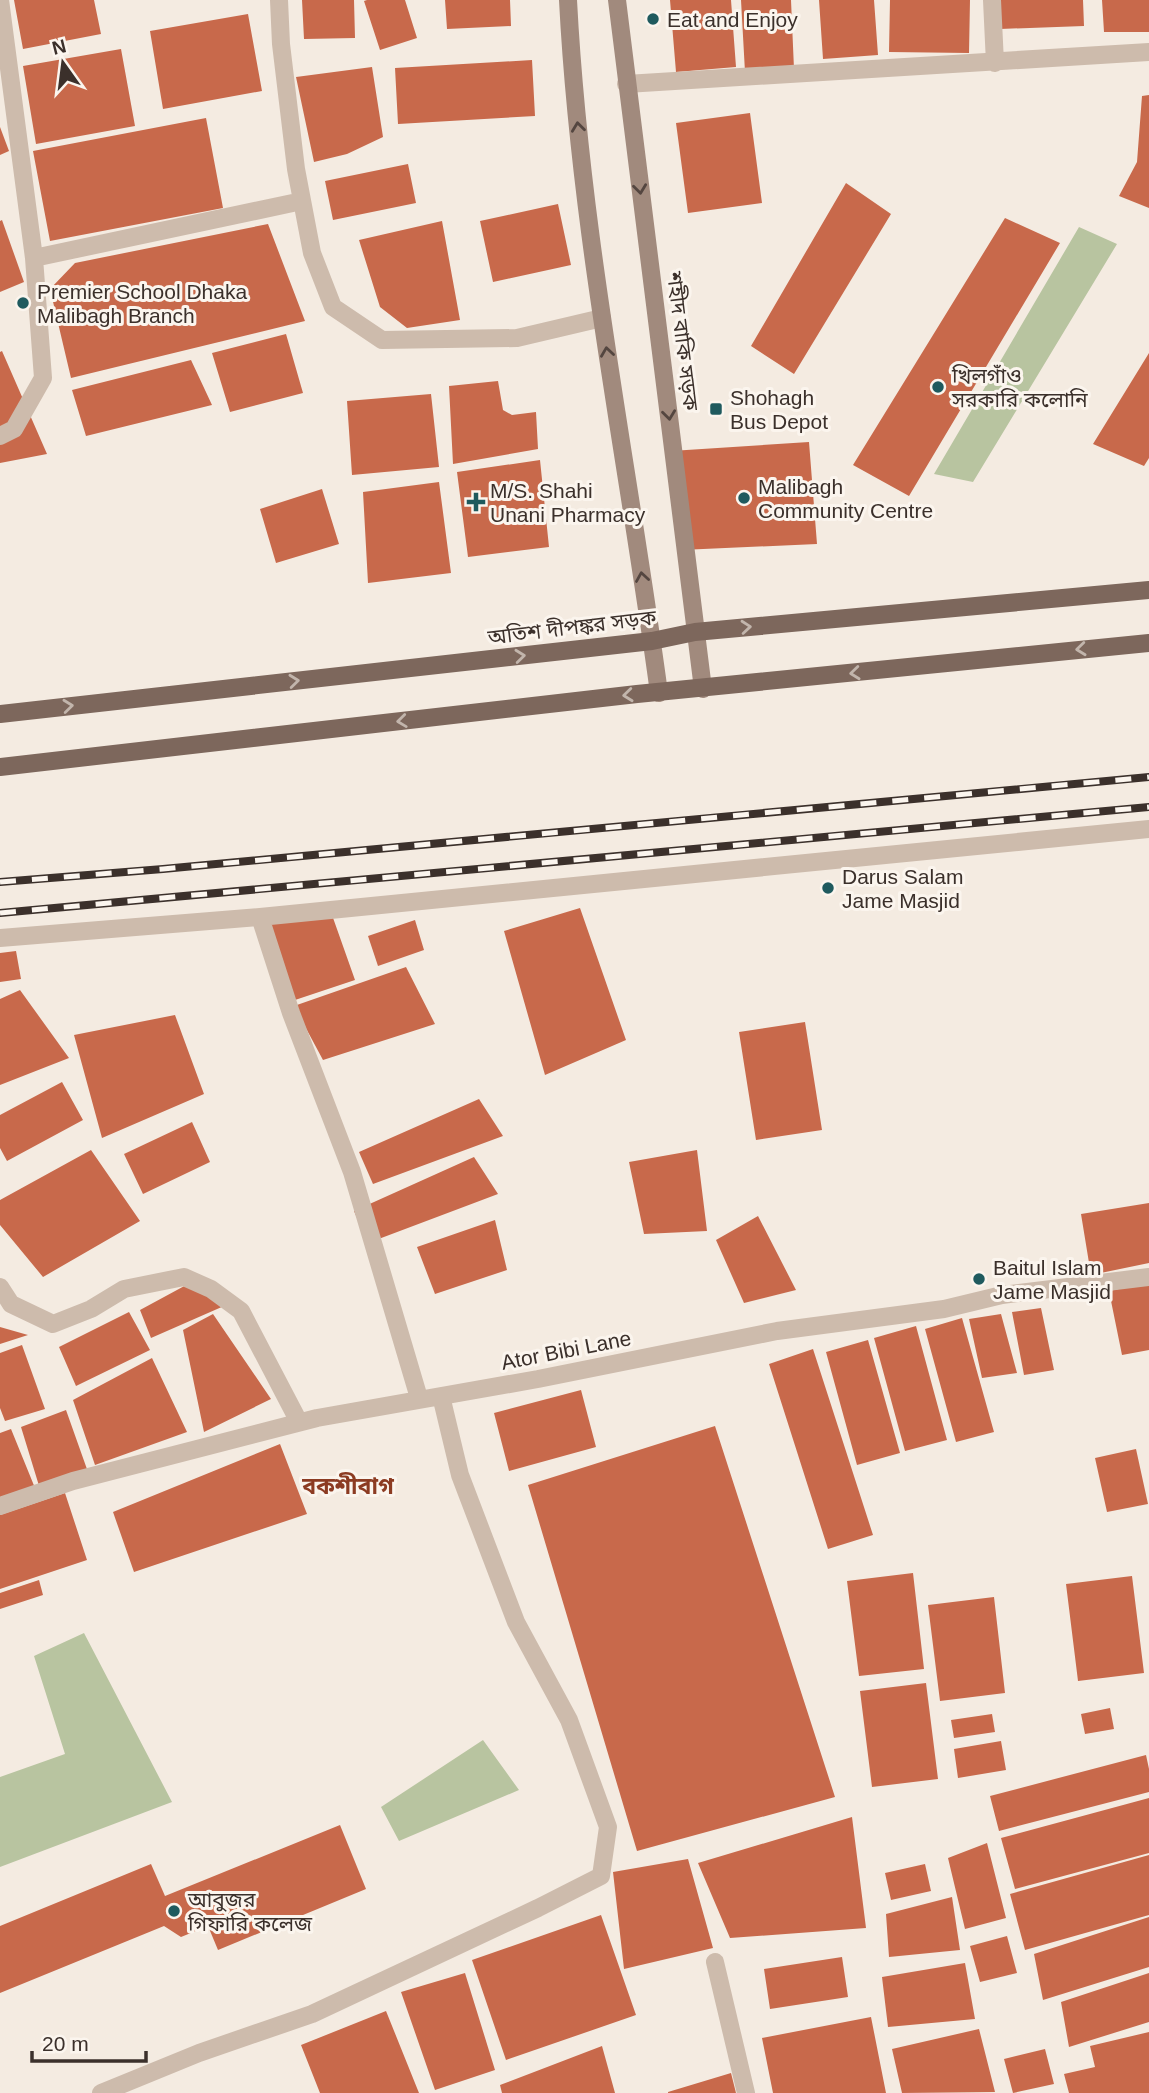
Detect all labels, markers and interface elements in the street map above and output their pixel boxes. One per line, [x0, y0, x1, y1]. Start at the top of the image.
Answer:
place label: Eat and Enjoy [667, 8, 798, 31]
marker: Eat and Enjoy [645, 11, 661, 27]
north arrow [28, 28, 98, 98]
text: N [50, 35, 68, 59]
one-way arrow [571, 121, 586, 133]
one-way arrow [632, 183, 647, 195]
street label: শহীদ বাকি সড়ক [663, 269, 703, 413]
place label: Premier School Dhaka Malibagh Branch [37, 280, 247, 327]
marker: Premier School Dhaka Malibagh Branch [15, 295, 31, 311]
one-way arrow [600, 346, 615, 358]
place label: খিলগাঁও সরকারি কলোনি [951, 364, 1088, 411]
marker: খিলগাঁও সরকারি কলোনি [930, 379, 946, 395]
place label: Shohagh Bus Depot [730, 386, 828, 433]
marker: Shohagh Bus Depot [708, 401, 724, 417]
one-way arrow [662, 409, 677, 421]
place label: Malibagh Community Centre [758, 475, 933, 522]
place label: M/S. Shahi Unani Pharmacy [490, 479, 646, 526]
marker: Malibagh Community Centre [736, 490, 752, 506]
marker: M/S. Shahi Unani Pharmacy [468, 494, 484, 510]
one-way arrow [635, 571, 650, 583]
street label: অতিশ দীপঙ্কর সড়ক [486, 605, 658, 649]
one-way arrow [740, 620, 751, 635]
one-way arrow [1075, 641, 1086, 656]
one-way arrow [514, 649, 526, 664]
one-way arrow [849, 665, 860, 680]
one-way arrow [288, 674, 300, 689]
one-way arrow [623, 687, 634, 702]
one-way arrow [62, 699, 74, 714]
one-way arrow [397, 714, 408, 729]
place label: Darus Salam Jame Masjid [842, 865, 963, 912]
marker: Darus Salam Jame Masjid [820, 880, 836, 896]
place label: Baitul Islam Jame Masjid [993, 1256, 1111, 1303]
marker: Baitul Islam Jame Masjid [971, 1271, 987, 1287]
street label: Ator Bibi Lane [499, 1326, 633, 1374]
district label: বকশীবাগ [301, 1472, 395, 1499]
place label: আবুজর গিফারি কলেজ [187, 1888, 313, 1935]
marker: আবুজর গিফারি কলেজ [166, 1903, 182, 1919]
scale bar [32, 2020, 145, 2064]
text: 20 m [42, 2032, 89, 2055]

